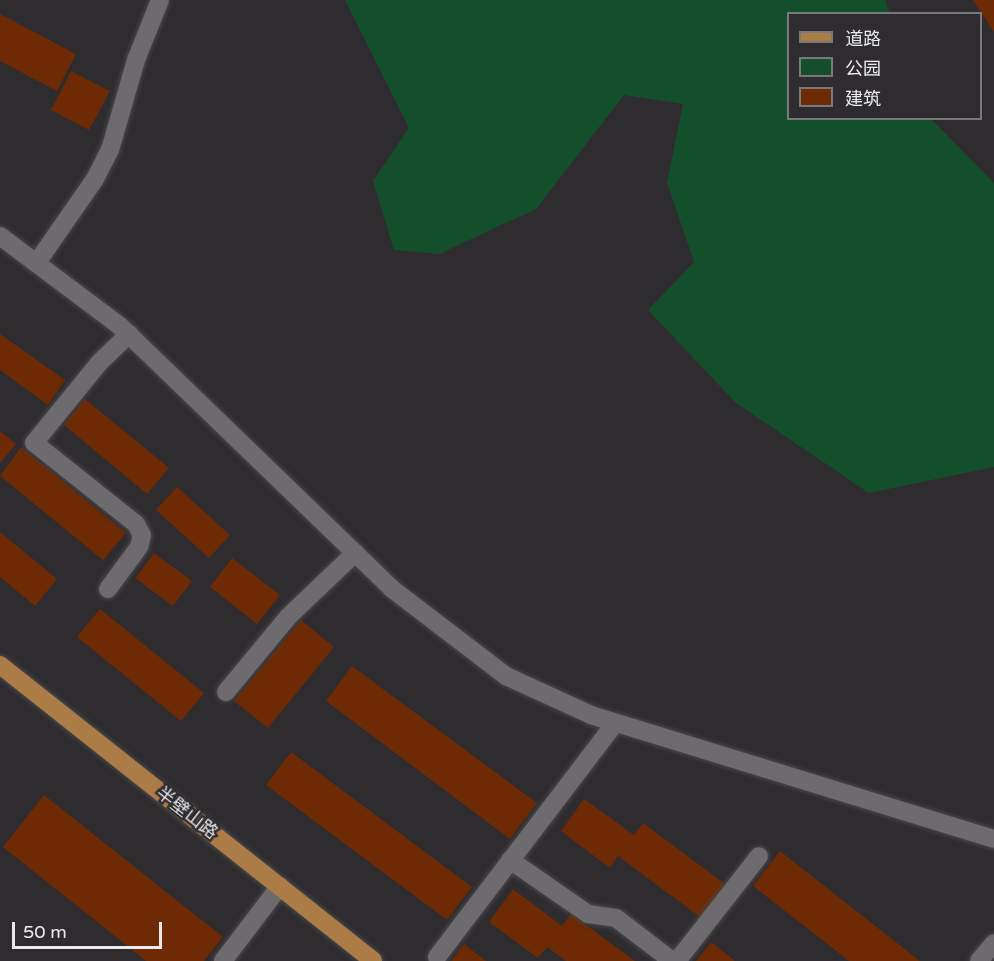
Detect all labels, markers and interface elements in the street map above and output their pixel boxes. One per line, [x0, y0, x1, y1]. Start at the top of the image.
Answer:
legend [787, 12, 982, 120]
text: 道路 [845, 28, 881, 50]
text: 公园 [845, 58, 881, 80]
text: 建筑 [845, 88, 881, 110]
street label: 半壁山路 [152, 782, 222, 844]
scale bar [15, 910, 165, 948]
text: 50 m [23, 921, 67, 943]

